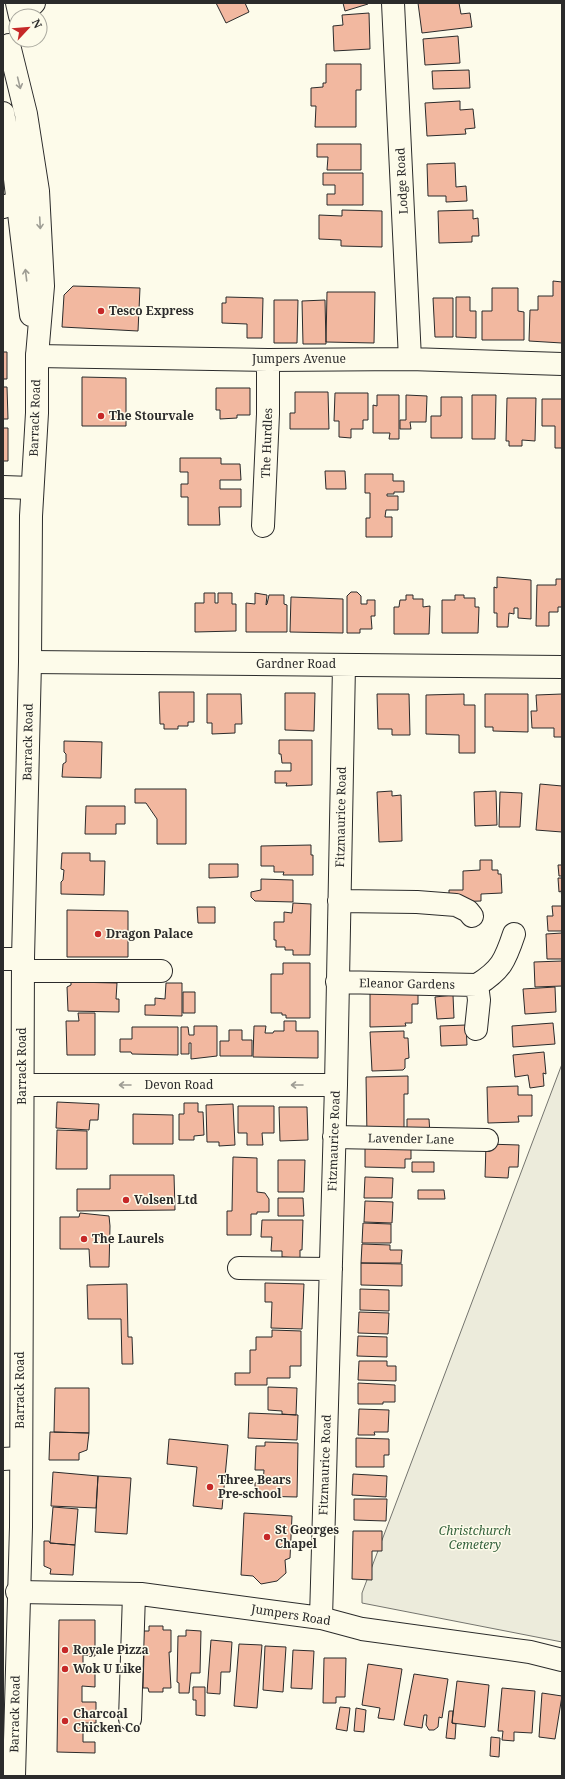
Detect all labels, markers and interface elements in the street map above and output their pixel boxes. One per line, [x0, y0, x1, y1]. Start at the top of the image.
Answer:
north arrow [8, 8, 48, 48]
text: N [29, 16, 46, 31]
one-way arrow [15, 76, 23, 89]
street label: Lodge Road [391, 147, 412, 215]
one-way arrow [36, 216, 44, 229]
one-way arrow [22, 269, 30, 282]
place label: Tesco Express [109, 302, 194, 319]
marker: Tesco Express [96, 306, 106, 316]
street label: Jumpers Avenue [251, 350, 346, 367]
street label: Barrack Road [25, 378, 44, 457]
place label: The Stourvale [109, 407, 194, 424]
street label: The Hurdles [257, 408, 276, 478]
marker: The Stourvale [96, 411, 106, 421]
street label: Gardner Road [256, 655, 337, 672]
street label: Barrack Road [18, 703, 37, 781]
street label: Fitzmaurice Road [331, 766, 350, 868]
place label: Dragon Palace [106, 925, 193, 942]
marker: Dragon Palace [93, 929, 103, 939]
street label: Eleanor Gardens [359, 974, 455, 993]
street label: Barrack Road [13, 1027, 30, 1105]
street label: Devon Road [145, 1076, 214, 1093]
one-way arrow [119, 1081, 132, 1089]
one-way arrow [291, 1081, 304, 1089]
street label: Fitzmaurice Road [323, 1090, 344, 1192]
street label: Lavender Lane [368, 1129, 454, 1148]
place label: Volsen Ltd [134, 1191, 198, 1208]
marker: Volsen Ltd [121, 1195, 131, 1205]
place label: The Laurels [92, 1230, 164, 1247]
marker: The Laurels [79, 1234, 89, 1244]
street label: Barrack Road [11, 1351, 28, 1429]
street label: Fitzmaurice Road [314, 1414, 335, 1516]
place label: Three Bears Pre-school [218, 1471, 291, 1502]
marker: Three Bears Pre-school [205, 1482, 215, 1492]
place label: St Georges Chapel [275, 1521, 339, 1552]
park label: Christchurch Cemetery [439, 1522, 511, 1553]
marker: St Georges Chapel [262, 1532, 272, 1542]
street label: Jumpers Road [249, 1600, 333, 1629]
place label: Royale Pizza [73, 1641, 149, 1658]
marker: Royale Pizza [60, 1645, 70, 1655]
place label: Wok U Like [73, 1660, 142, 1677]
marker: Wok U Like [60, 1664, 70, 1674]
street label: Barrack Road [5, 1675, 24, 1753]
place label: Charcoal Chicken Co [73, 1705, 140, 1736]
marker: Charcoal Chicken Co [60, 1716, 70, 1726]

